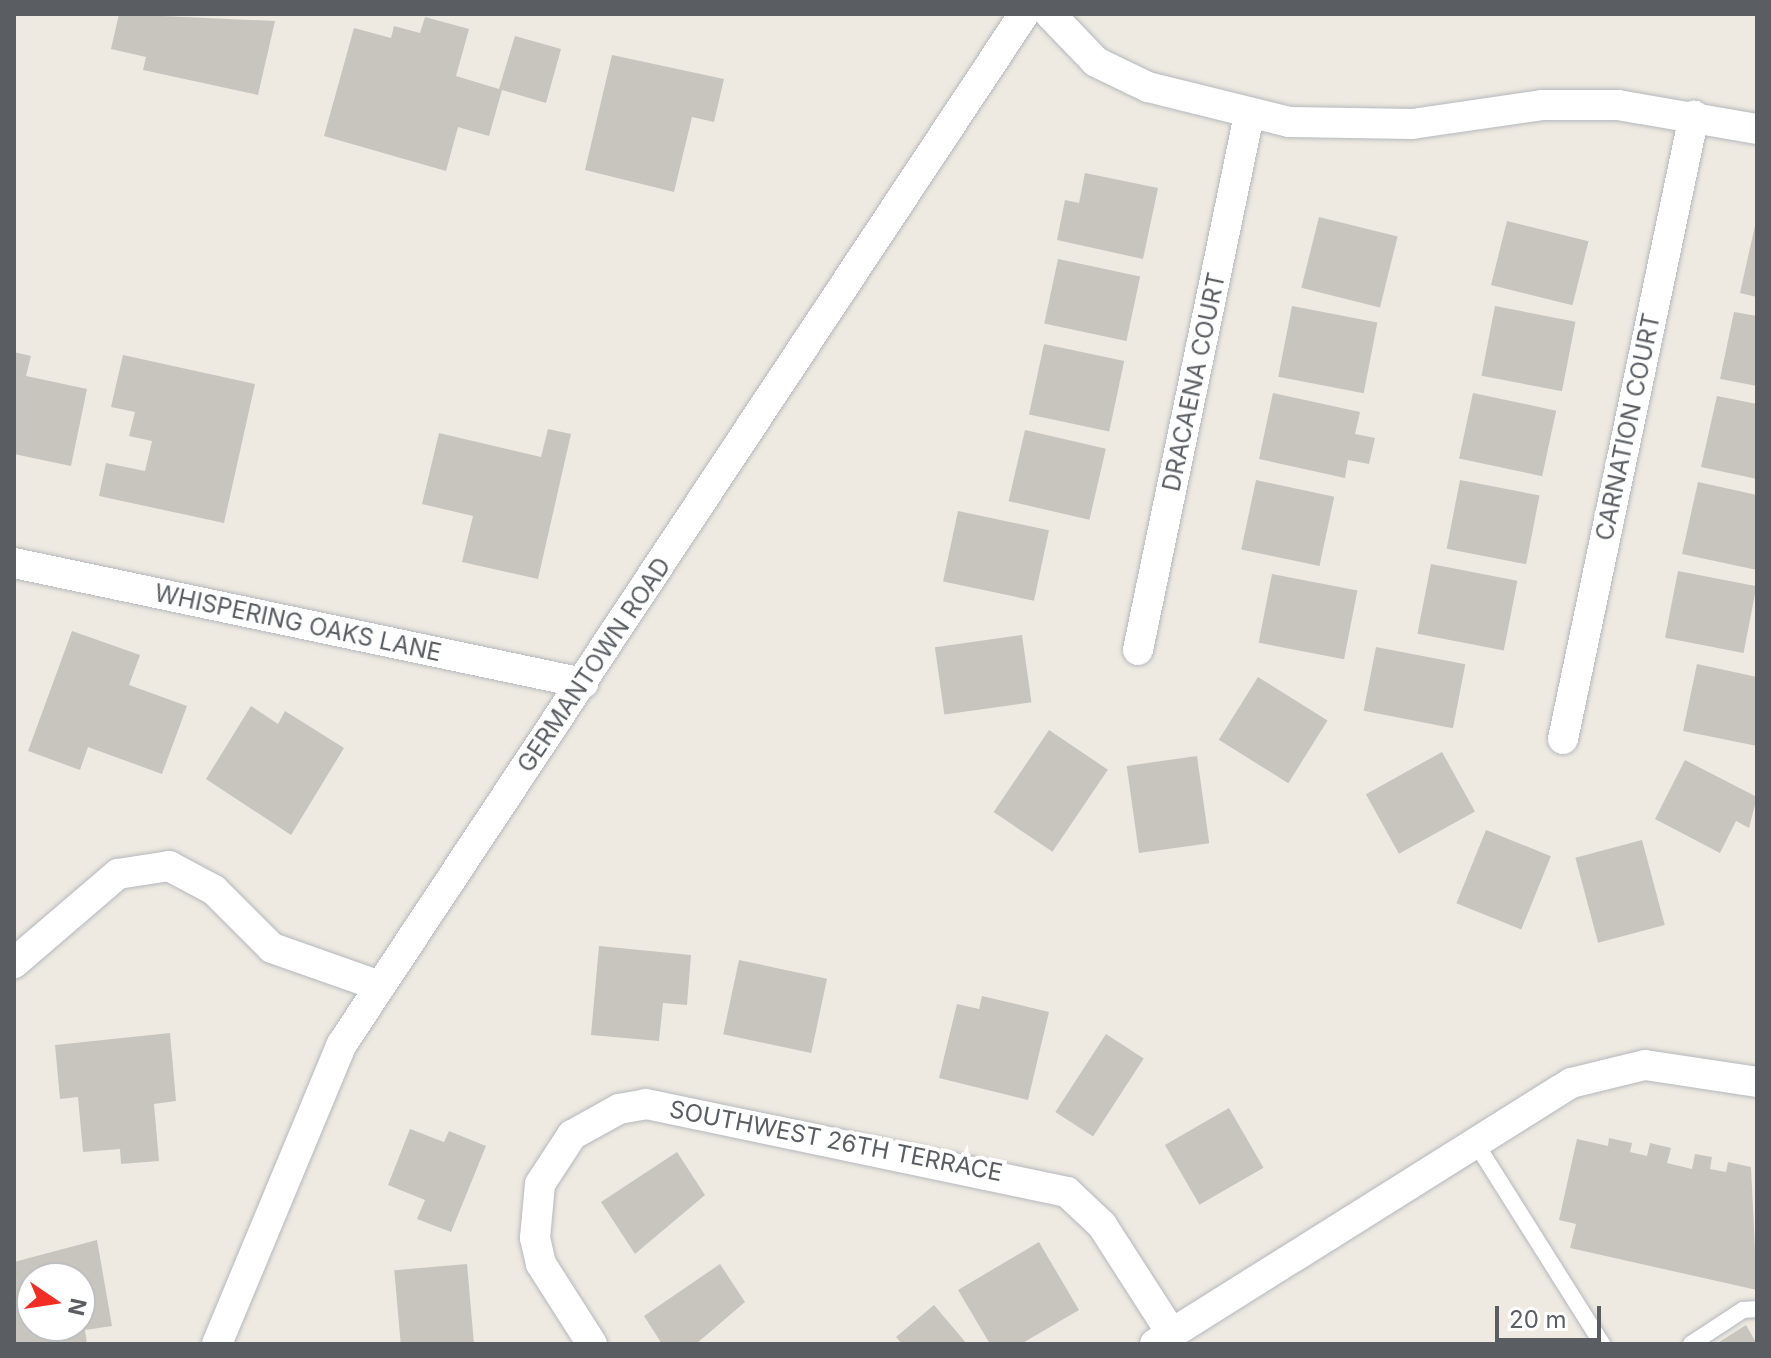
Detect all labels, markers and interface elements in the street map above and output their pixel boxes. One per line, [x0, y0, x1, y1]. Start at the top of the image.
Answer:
street label: DRACAENA COURT [1157, 270, 1231, 494]
street label: CARNATION COURT [1590, 311, 1666, 543]
street label: GERMANTOWN ROAD [511, 552, 677, 778]
street label: WHISPERING OAKS LANE [152, 579, 444, 667]
street label: SOUTHWEST 26TH TERRACE [667, 1095, 1005, 1187]
north arrow [16, 1262, 96, 1342]
scale bar [1499, 1290, 1605, 1340]
text: N [63, 1296, 92, 1318]
text: 20 m [1509, 1305, 1567, 1334]

